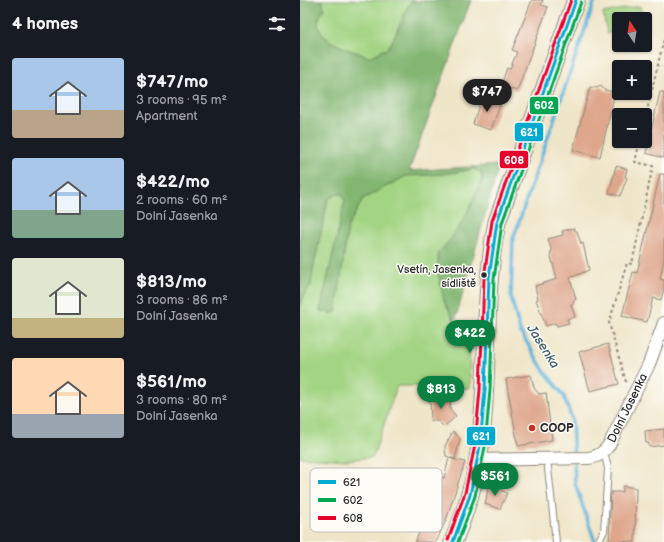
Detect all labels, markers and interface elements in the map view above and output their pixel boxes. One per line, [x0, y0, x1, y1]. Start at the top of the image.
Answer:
north arrow [612, 12, 652, 52]
map controls [612, 12, 652, 148]
icon: filters [266, 13, 288, 35]
text: 4 homes [12, 14, 78, 34]
button: + [612, 60, 652, 100]
text: $747/mo [136, 72, 208, 92]
icon: home [44, 74, 92, 122]
pin: $747 [463, 79, 511, 113]
text: $747 [472, 84, 502, 100]
text: 3 rooms · 95 m² [136, 92, 227, 108]
line badge: 602 [529, 96, 559, 115]
text: 602 [534, 99, 554, 112]
text: Apartment [136, 108, 197, 124]
button: − [612, 108, 652, 148]
line badge: 621 [514, 122, 544, 142]
text: 621 [520, 126, 538, 139]
line badge: 608 [499, 150, 529, 169]
text: 608 [504, 154, 524, 167]
text: $422/mo [136, 172, 210, 192]
icon: home [44, 174, 92, 222]
text: 2 rooms · 60 m² [136, 192, 228, 208]
text: Dolní Jasenka [136, 208, 218, 224]
place label: Vsetín, Jasenka, sídliště [397, 263, 476, 290]
marker: Vsetín, Jasenka, sídliště [479, 270, 489, 280]
text: $813/mo [136, 272, 207, 292]
icon: home [44, 274, 92, 322]
text: 3 rooms · 86 m² [136, 292, 228, 308]
text: Dolní Jasenka [136, 308, 218, 324]
pin: $422 [446, 320, 494, 354]
water label: Jasenka [523, 321, 563, 371]
text: $422 [454, 325, 486, 341]
street label: Dolní Jasenka [604, 371, 651, 445]
text: $561/mo [136, 372, 207, 392]
icon: home [44, 374, 92, 422]
pin: $813 [417, 376, 465, 410]
text: $813 [426, 381, 456, 397]
text: 3 rooms · 80 m² [136, 392, 227, 408]
text: Dolní Jasenka [136, 408, 218, 424]
place label: COOP [540, 421, 574, 436]
marker: COOP [527, 423, 537, 433]
line badge: 621 [466, 426, 496, 446]
text: 621 [472, 430, 490, 443]
pin: $561 [471, 463, 519, 497]
legend [310, 468, 442, 532]
text: $561 [480, 468, 510, 484]
text: 621 [343, 476, 360, 489]
text: 602 [343, 494, 363, 507]
text: 608 [343, 512, 363, 525]

